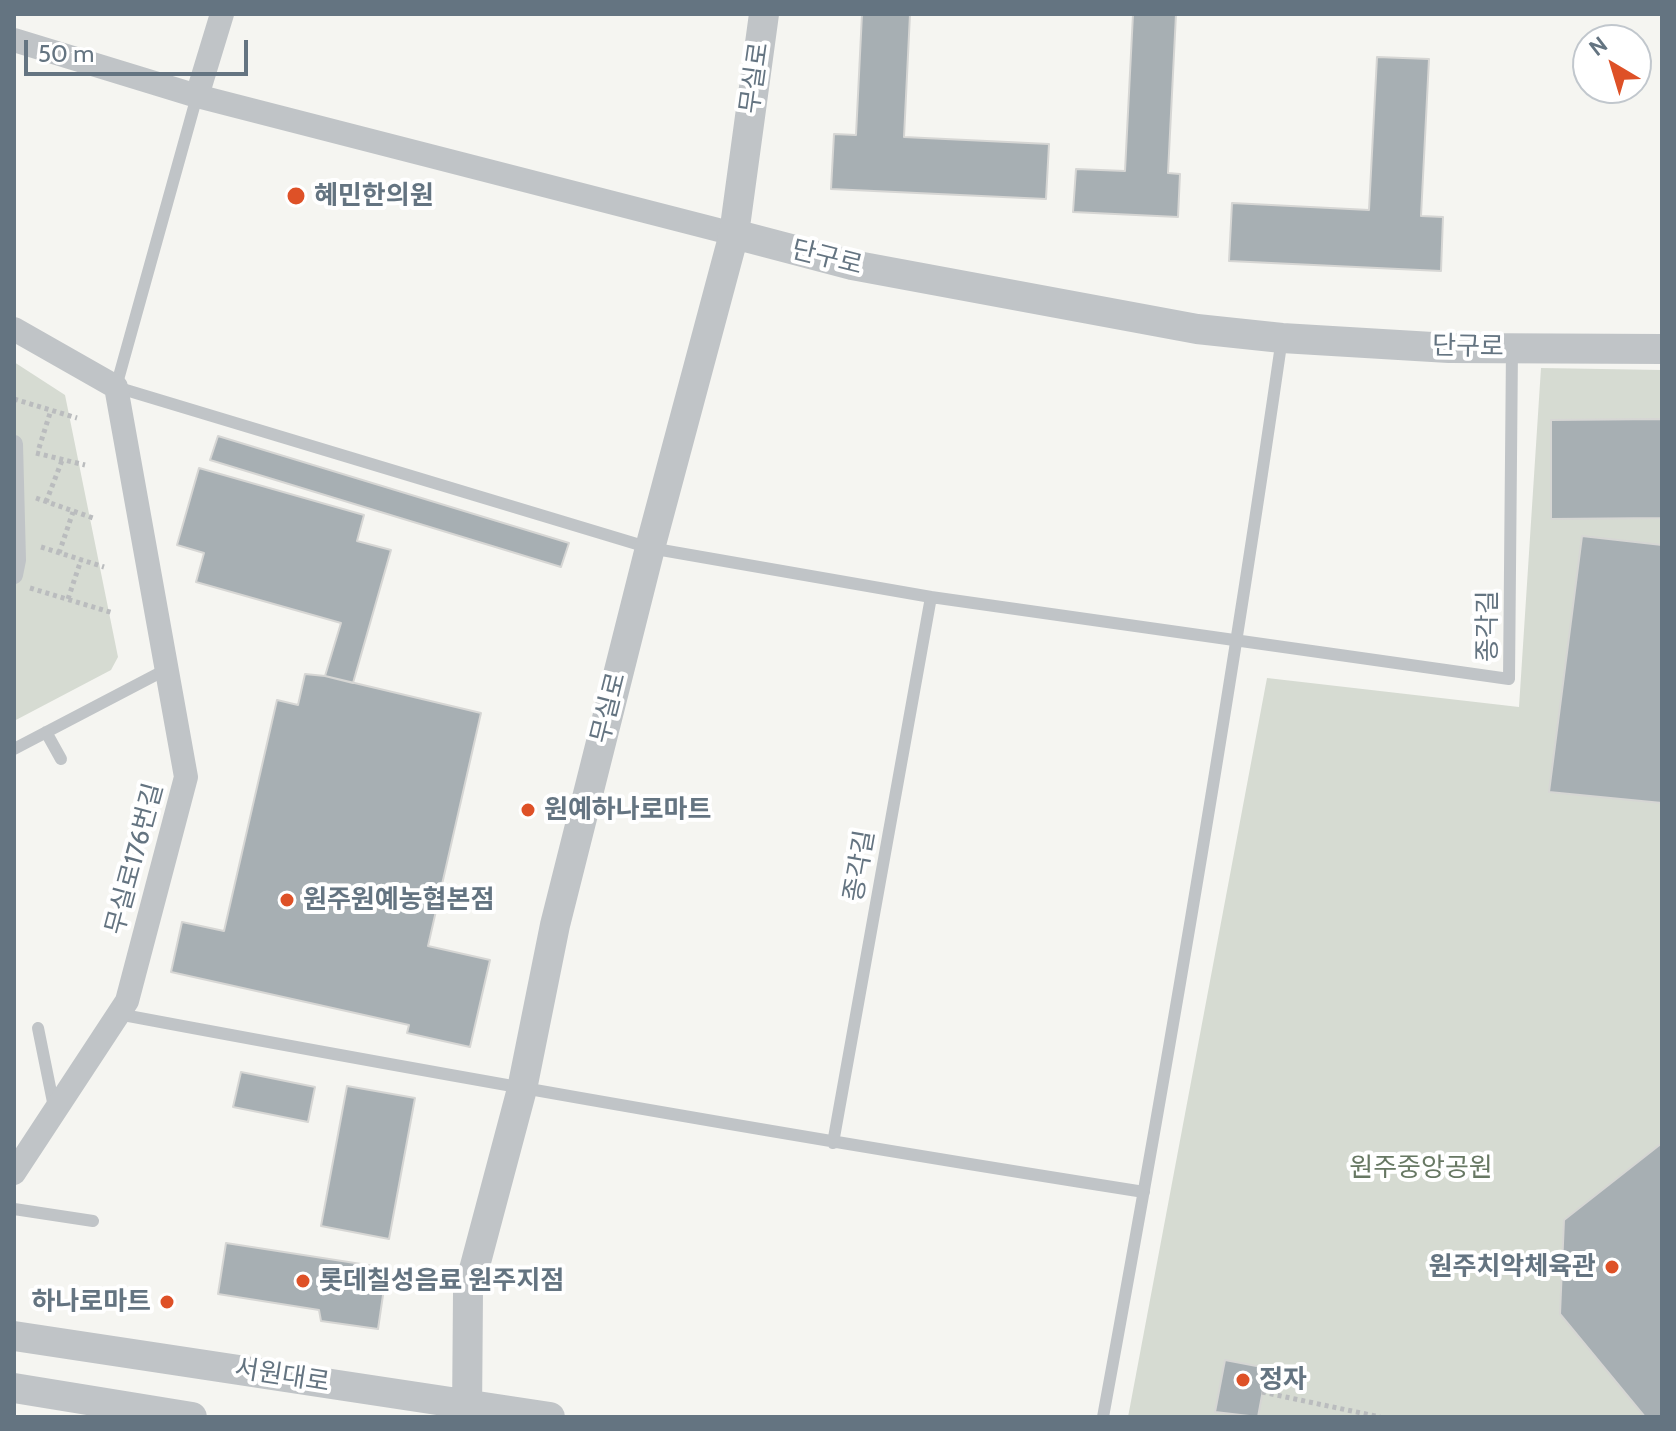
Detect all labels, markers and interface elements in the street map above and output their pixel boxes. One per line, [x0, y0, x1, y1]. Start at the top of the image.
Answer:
scale bar [28, 24, 252, 74]
north arrow [1572, 24, 1652, 104]
text: N [1584, 31, 1613, 62]
text: 50 m [38, 39, 94, 68]
street label: 무실로 [735, 40, 775, 116]
place label: 혜민한의원 [314, 180, 434, 212]
marker: 혜민한의원 [285, 185, 307, 207]
street label: 단구로 [788, 234, 866, 282]
street label: 단구로 [1432, 331, 1504, 363]
street label: 종각길 [1472, 590, 1504, 662]
street label: 무실로 [585, 669, 633, 747]
street label: 무실로176번길 [100, 780, 170, 938]
place label: 원예하나로마트 [544, 794, 711, 826]
marker: 원예하나로마트 [519, 801, 537, 819]
street label: 종각길 [838, 828, 882, 904]
place label: 원주원예농협본점 [303, 884, 494, 916]
marker: 원주원예농협본점 [278, 891, 296, 909]
park label: 원주중앙공원 [1349, 1152, 1493, 1184]
place label: 원주치악체육관 [1429, 1251, 1596, 1283]
marker: 원주치악체육관 [1603, 1258, 1621, 1276]
place label: 롯데칠성음료 원주지점 [319, 1265, 564, 1297]
marker: 롯데칠성음료 원주지점 [294, 1272, 312, 1290]
place label: 하나로마트 [31, 1286, 151, 1318]
marker: 하나로마트 [158, 1293, 176, 1311]
street label: 서원대로 [232, 1353, 332, 1399]
place label: 정자 [1259, 1364, 1307, 1396]
marker: 정자 [1234, 1371, 1252, 1389]

